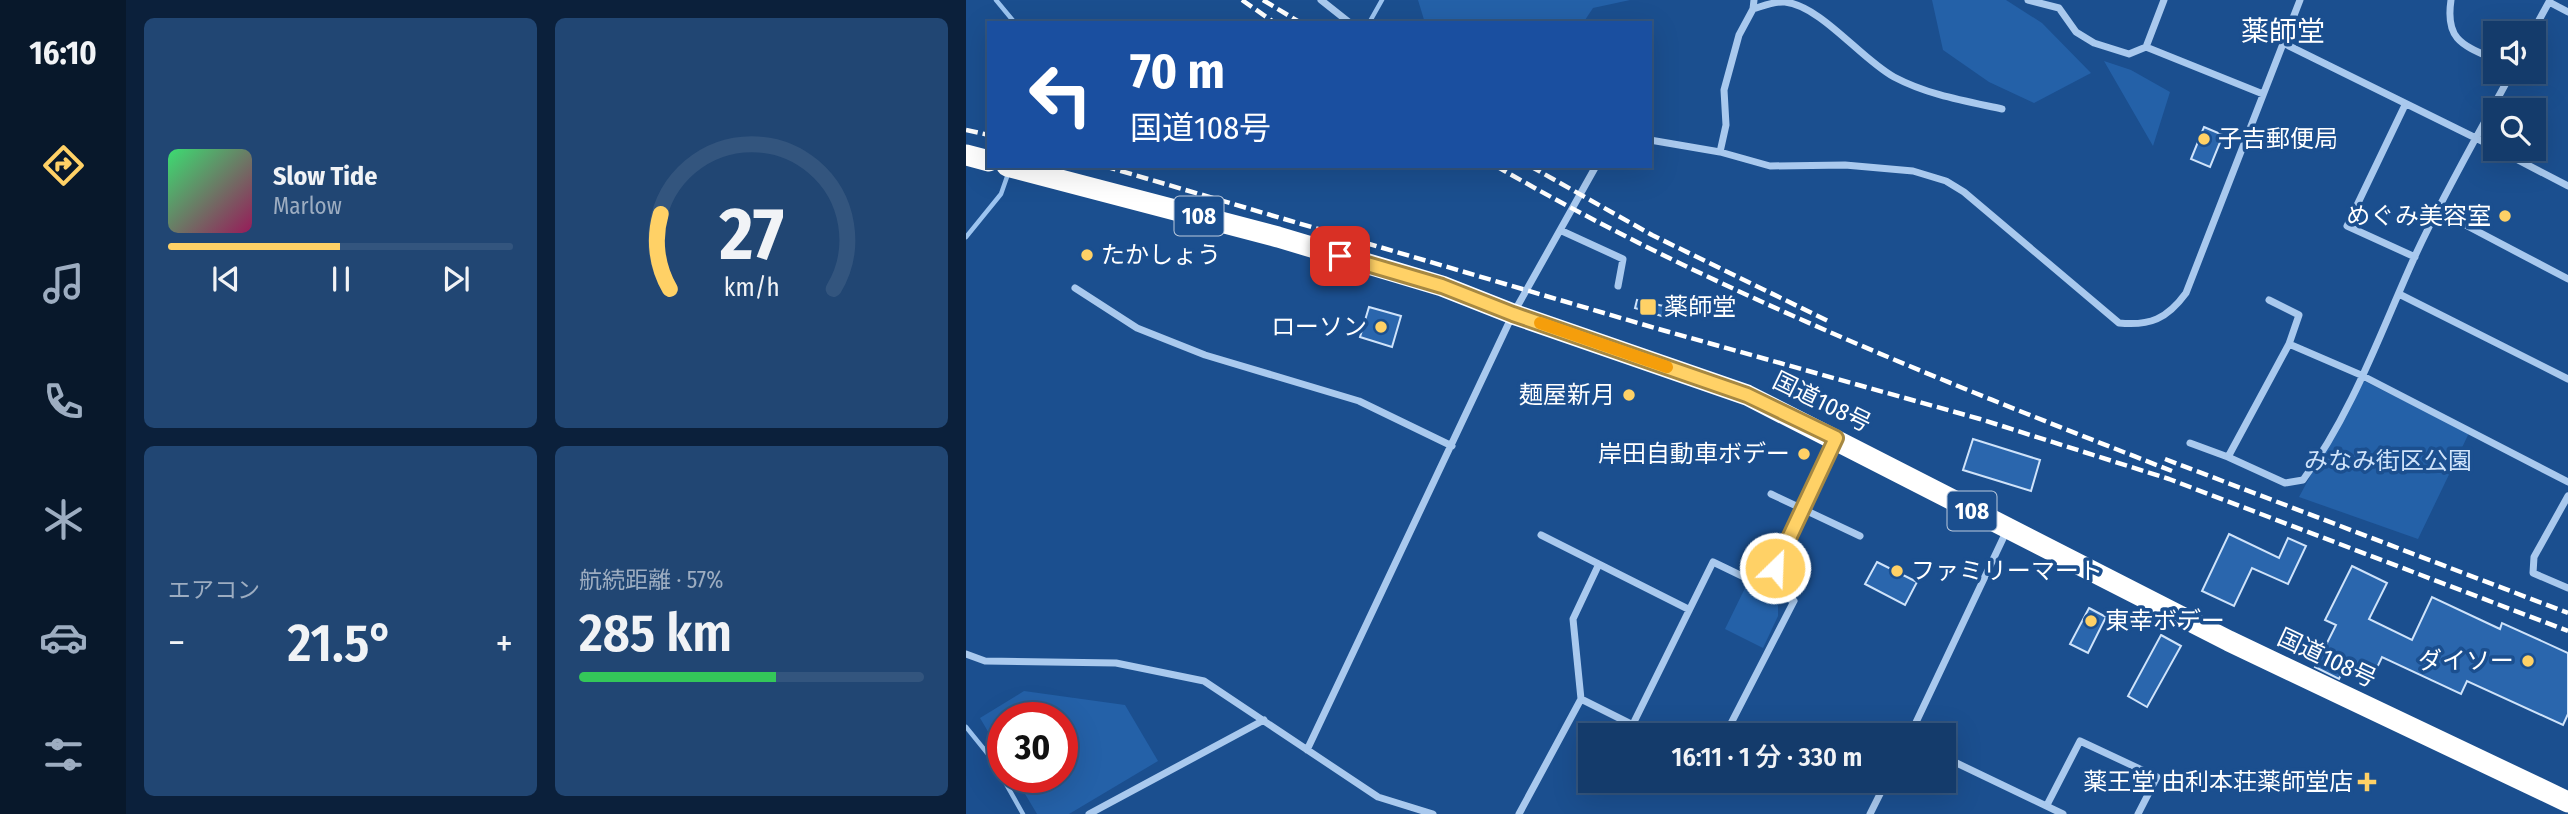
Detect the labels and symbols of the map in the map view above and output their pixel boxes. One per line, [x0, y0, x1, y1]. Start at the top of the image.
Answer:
district label: 薬師堂 [2241, 15, 2325, 48]
place label: 子吉郵便局 [2218, 125, 2338, 153]
marker: 子吉郵便局 [2196, 131, 2212, 147]
road number: 108 [1174, 196, 1224, 236]
place label: めぐみ美容室 [2346, 202, 2491, 230]
marker: めぐみ美容室 [2497, 208, 2513, 224]
pin [1310, 226, 1370, 286]
place label: たかしょう [1101, 241, 1221, 269]
marker: たかしょう [1079, 247, 1095, 263]
place label: 薬師堂 [1664, 293, 1736, 321]
marker: 薬師堂 [1638, 297, 1658, 317]
place label: ローソン [1271, 313, 1367, 341]
marker: ローソン [1373, 319, 1389, 335]
street label: 国道108号 [1768, 366, 1876, 438]
place label: 麺屋新月 [1519, 381, 1615, 409]
marker: 麺屋新月 [1621, 387, 1637, 403]
place label: 岸田自動車ボデー [1598, 440, 1790, 468]
marker: 岸田自動車ボデー [1796, 446, 1812, 462]
park label: みなみ街区公園 [2304, 447, 2472, 475]
road number: 108 [1948, 491, 1996, 530]
position arrow [1738, 531, 1812, 605]
place label: ファミリーマート [1911, 557, 2103, 585]
marker: ファミリーマート [1889, 563, 1905, 579]
place label: 東幸ボデー [2105, 607, 2225, 635]
marker: 東幸ボデー [2083, 613, 2099, 629]
street label: 国道108号 [2273, 623, 2381, 693]
place label: ダイソー [2418, 647, 2514, 675]
marker: ダイソー [2520, 653, 2536, 669]
speed limit sign: 30 [987, 702, 1078, 793]
place label: 薬王堂 由利本荘薬師堂店 [2083, 768, 2353, 796]
marker: 薬王堂 由利本荘薬師堂店 [2359, 774, 2375, 790]

